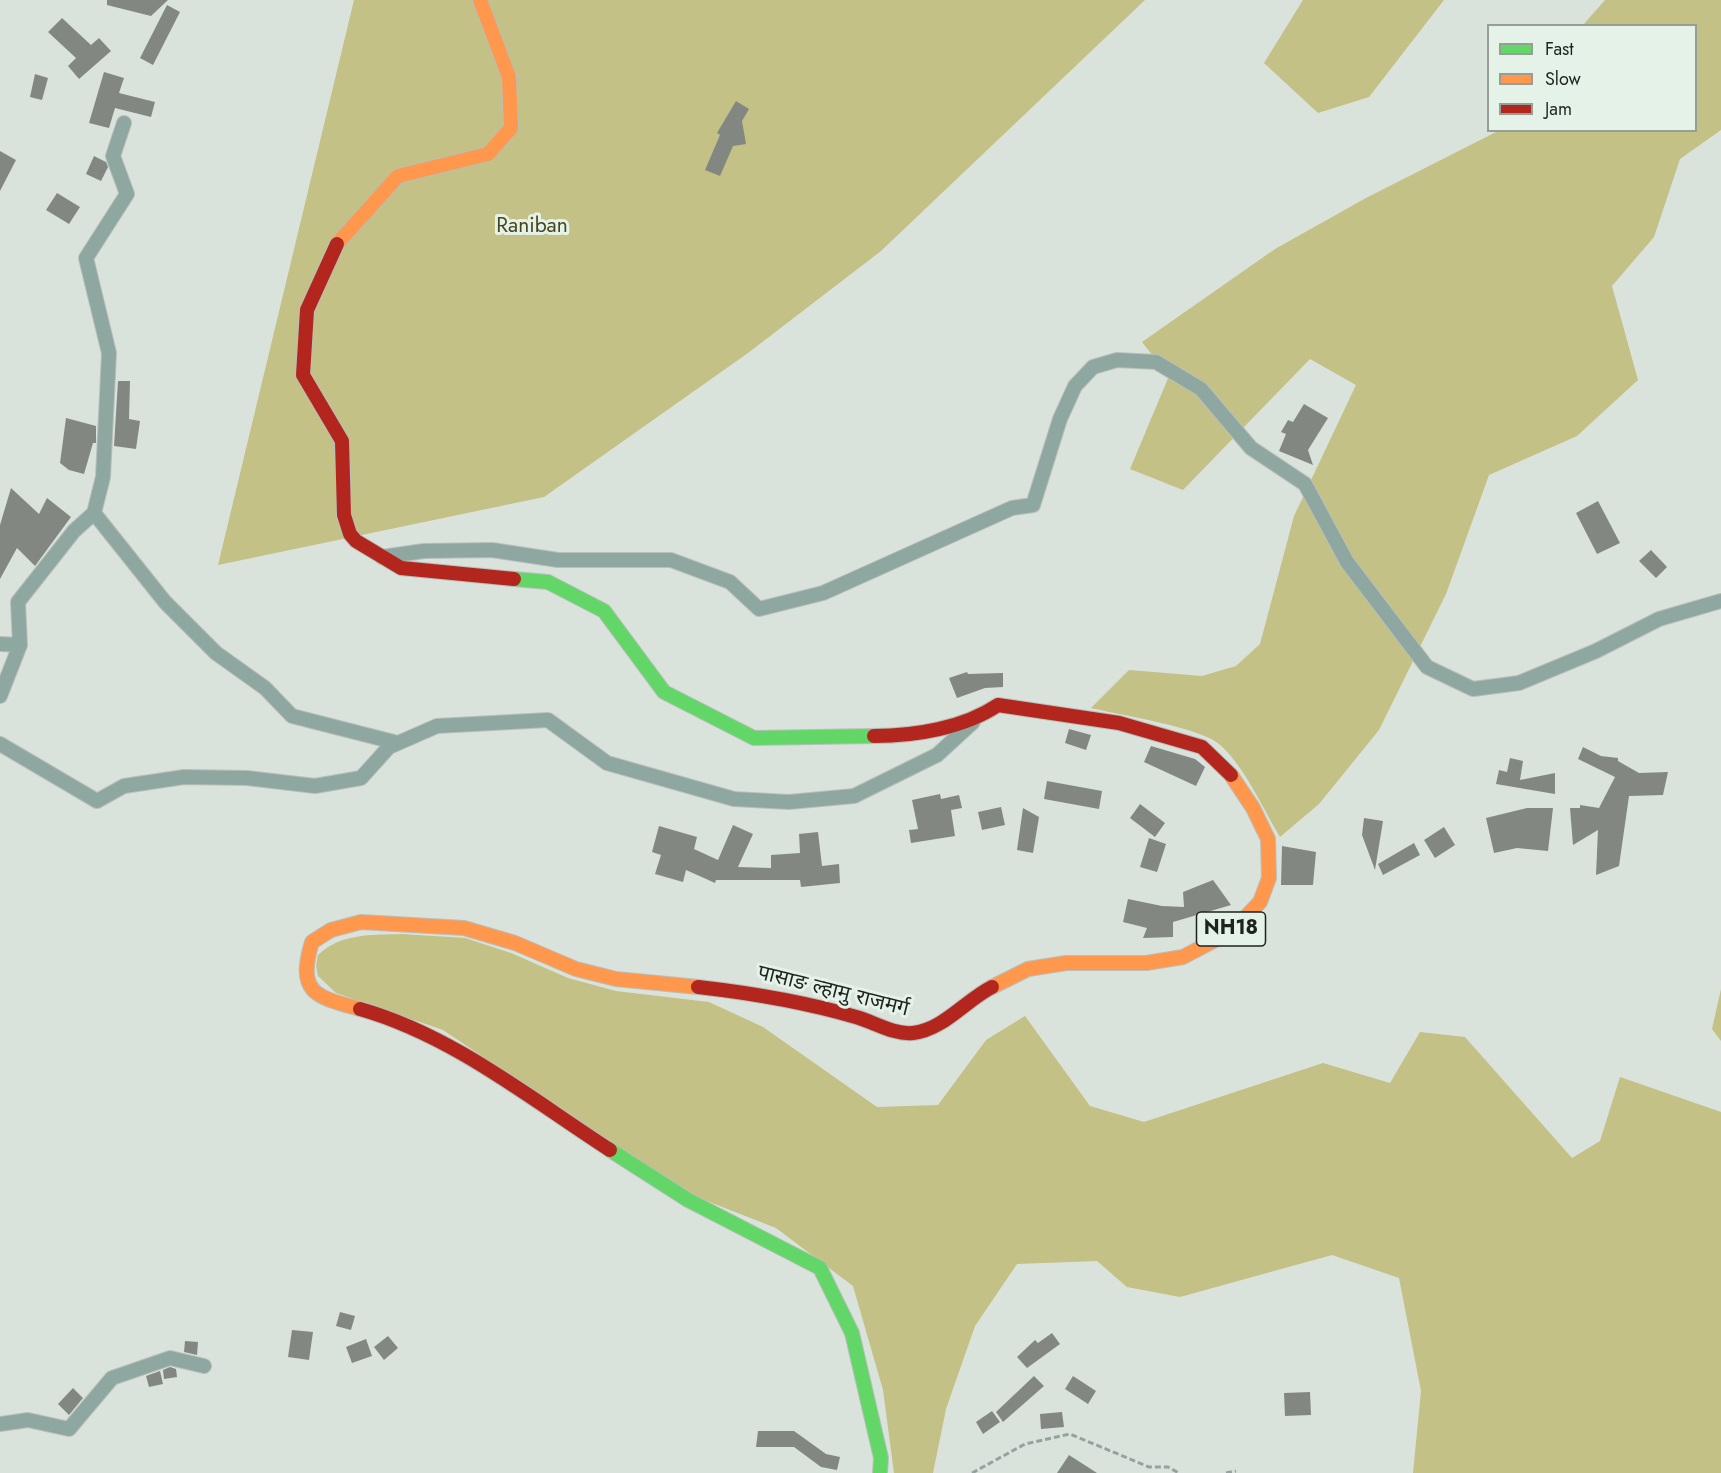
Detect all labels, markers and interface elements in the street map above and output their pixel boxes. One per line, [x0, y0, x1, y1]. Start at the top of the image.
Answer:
legend [1487, 24, 1697, 132]
text: Fast [1545, 36, 1574, 62]
text: Slow [1545, 66, 1581, 92]
text: Jam [1545, 96, 1572, 122]
park label: Raniban [496, 214, 568, 240]
road number: NH18 [1196, 912, 1266, 946]
street label: पासाङ ल्हामु राजमर्ग [755, 961, 911, 1023]

